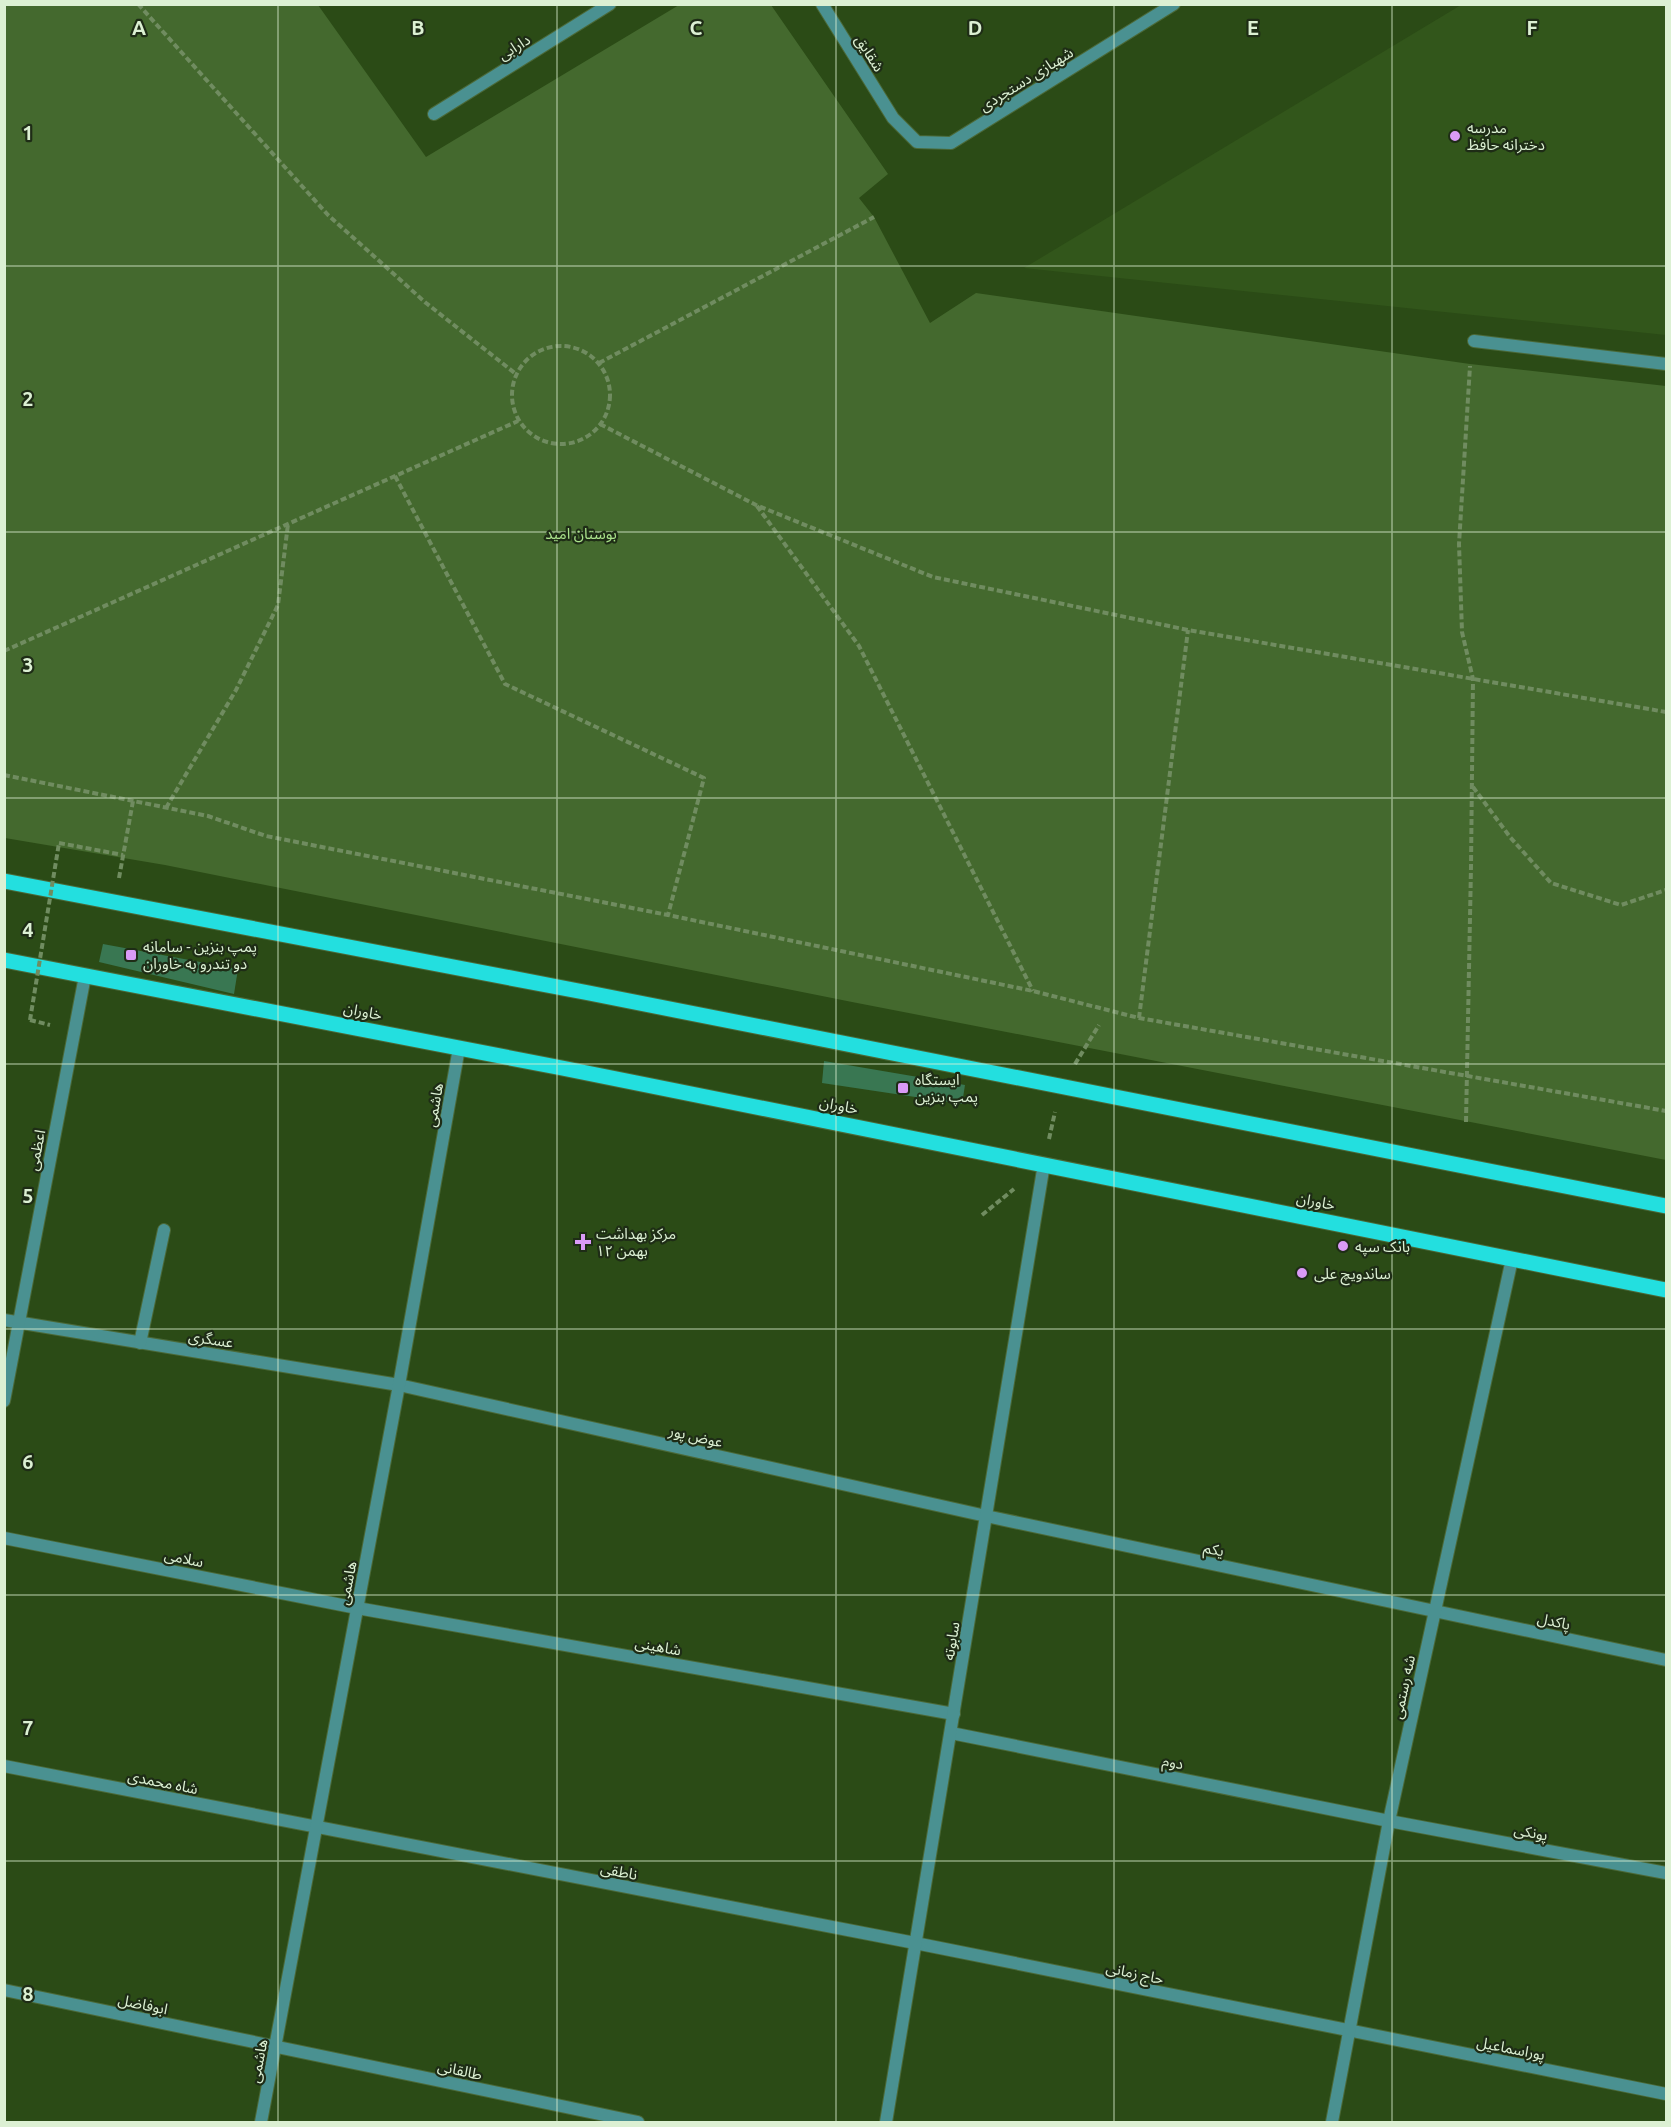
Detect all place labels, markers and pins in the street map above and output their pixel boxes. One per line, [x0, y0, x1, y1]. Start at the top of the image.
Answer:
place label: مدرسه دخترانه حافظ [1467, 119, 1545, 154]
marker: مدرسه دخترانه حافظ [1448, 129, 1462, 143]
place label: پمپ بنزین - سامانه دو تندرو به خاوران [143, 938, 257, 973]
marker: پمپ بنزین - سامانه دو تندرو به خاوران [124, 948, 138, 962]
place label: ایستگاه پمپ بنزین [915, 1071, 978, 1107]
marker: ایستگاه پمپ بنزین [896, 1081, 910, 1095]
place label: مرکز بهداشت ۱۲ بهمن [596, 1225, 676, 1260]
marker: مرکز بهداشت ۱۲ بهمن [574, 1233, 592, 1251]
place label: بانک سپه [1355, 1238, 1410, 1257]
marker: بانک سپه [1336, 1239, 1350, 1253]
place label: ساندویچ علی [1314, 1265, 1391, 1286]
marker: ساندویچ علی [1295, 1266, 1309, 1280]

